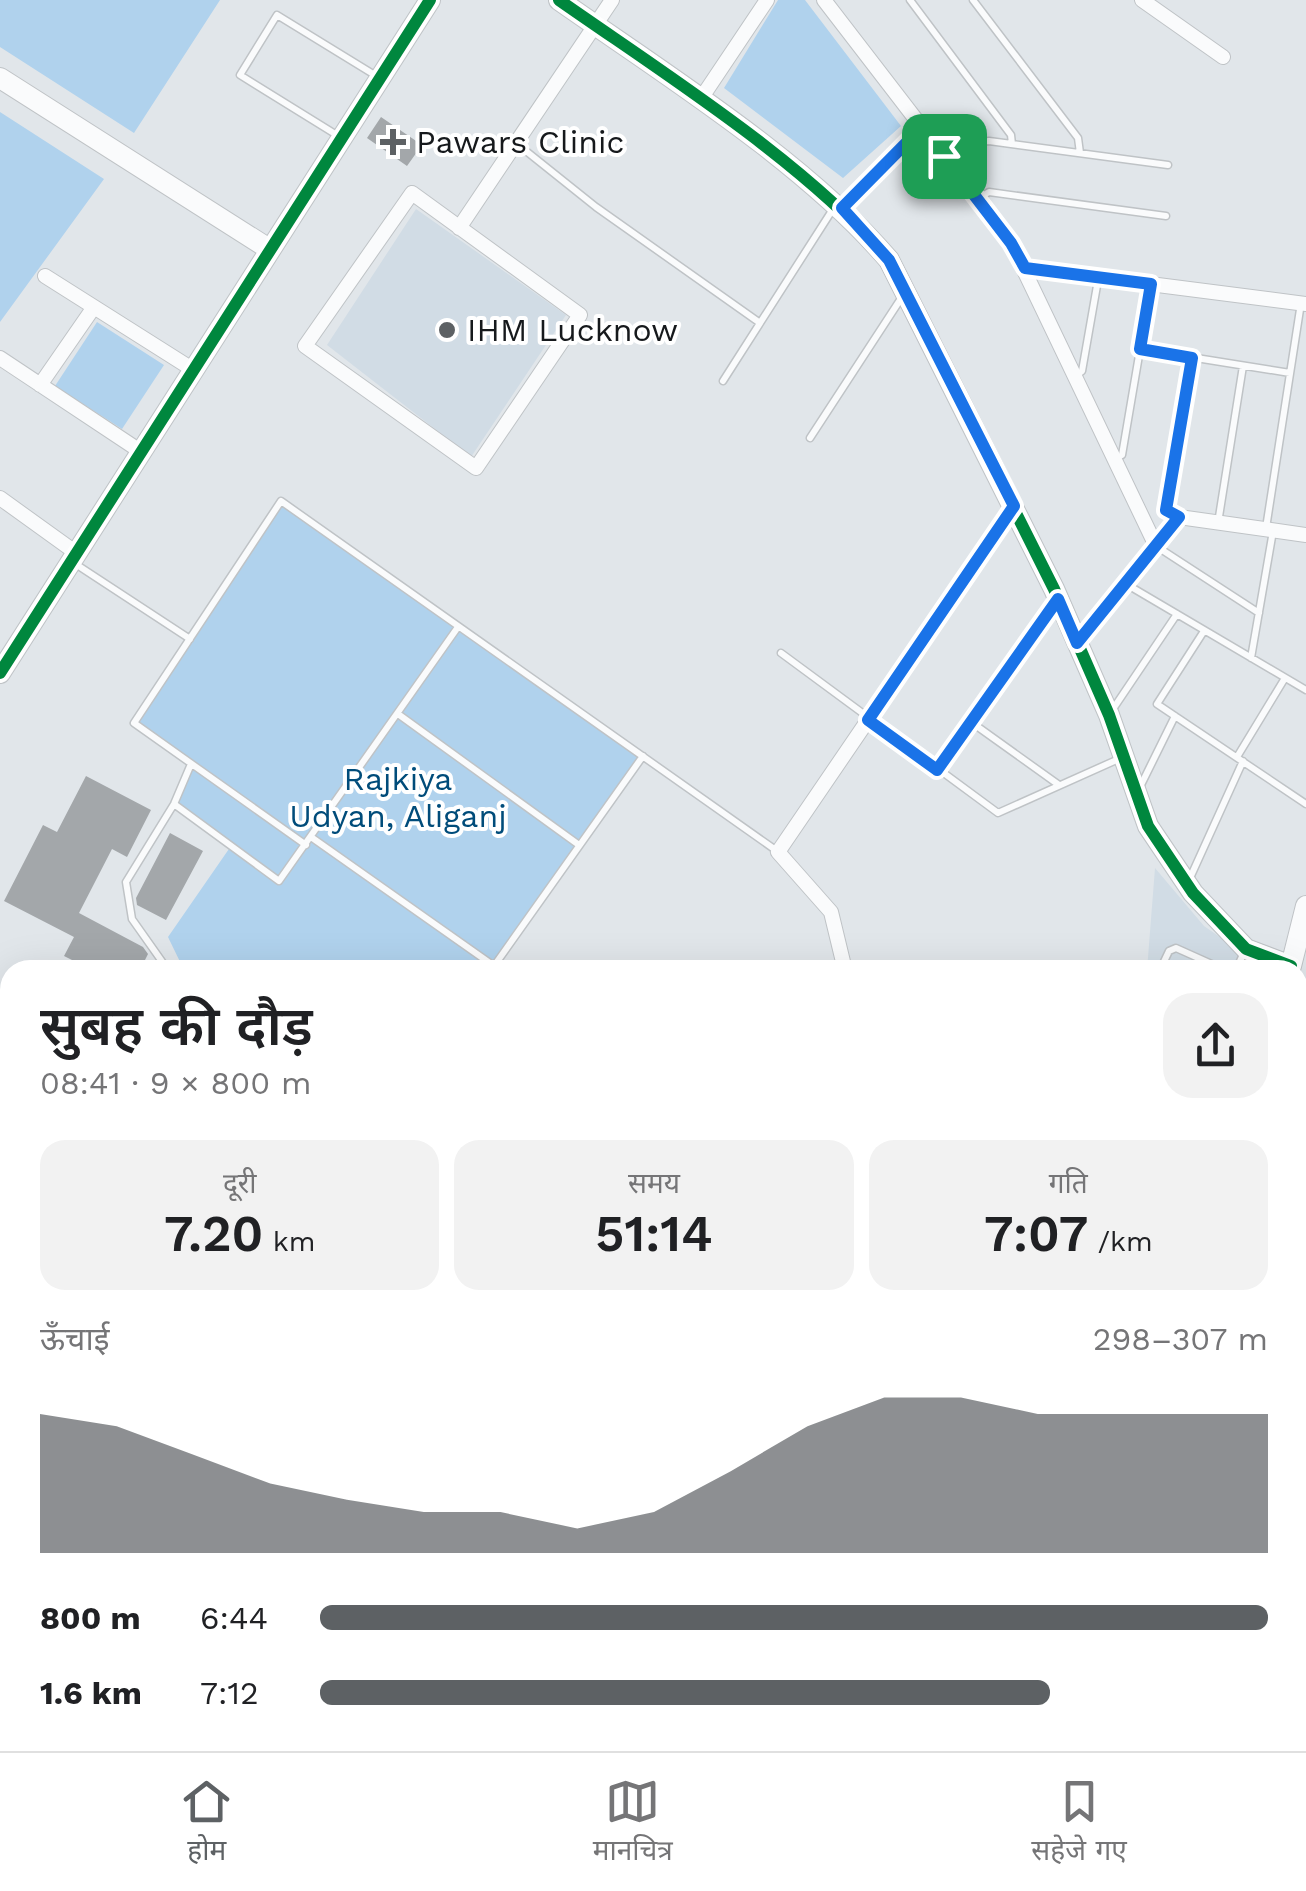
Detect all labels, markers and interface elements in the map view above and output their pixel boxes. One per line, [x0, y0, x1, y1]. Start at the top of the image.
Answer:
pin [902, 114, 987, 199]
place label: Pawars Clinic [416, 123, 624, 161]
marker: Pawars Clinic [380, 129, 406, 155]
icon: arrive [917, 129, 972, 184]
place label: IHM Lucknow [467, 311, 678, 349]
marker: IHM Lucknow [436, 319, 458, 341]
park label: Rajkiya Udyan, Aliganj [289, 760, 507, 835]
button: share [1163, 993, 1268, 1098]
text: सुबह की दौड़ [40, 994, 313, 1058]
text: 08:41 · 9 × 800 m [40, 1064, 312, 1102]
text: दूरी [223, 1167, 256, 1200]
text: समय [628, 1167, 680, 1200]
text: गति [1049, 1167, 1088, 1200]
text: 7.20 [164, 1204, 263, 1263]
text: 51:14 [595, 1204, 713, 1263]
text: 7:07 [984, 1204, 1088, 1263]
text: km [263, 1225, 315, 1258]
text: /km [1088, 1225, 1153, 1258]
text: ऊँचाई [40, 1320, 109, 1358]
text: 298–307 m [1093, 1320, 1268, 1358]
text: 800 m [40, 1599, 141, 1637]
text: 6:44 [200, 1599, 268, 1637]
text: 1.6 km [40, 1674, 142, 1712]
text: 7:12 [200, 1674, 259, 1712]
tab: होम [179, 1774, 234, 1871]
tab: मानचित्र [593, 1774, 673, 1871]
tab: सहेजे गए [1031, 1774, 1127, 1871]

